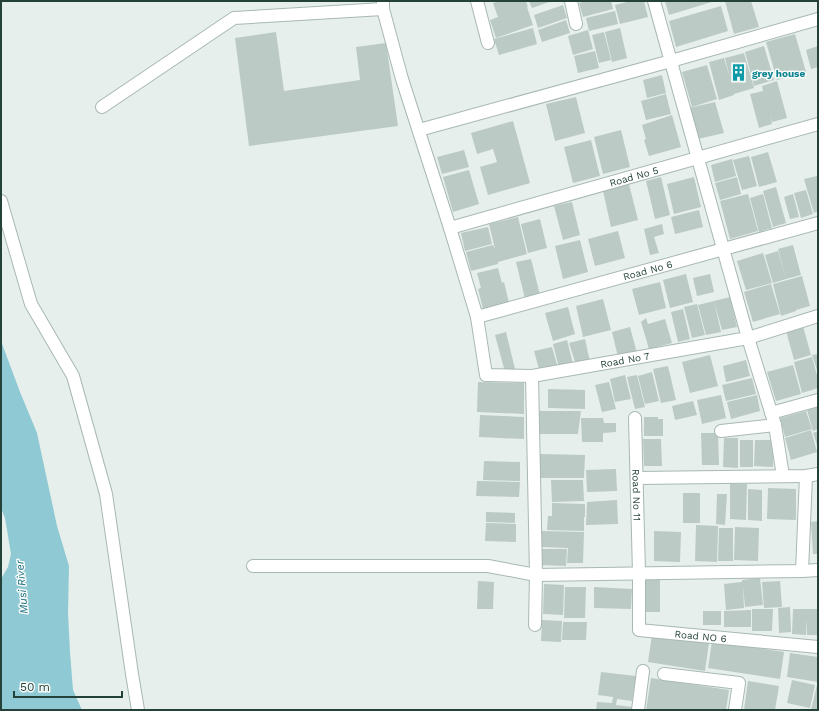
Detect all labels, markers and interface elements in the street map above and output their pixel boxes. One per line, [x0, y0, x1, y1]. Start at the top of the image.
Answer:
building icon: grey house [729, 63, 749, 83]
place label: grey house [752, 68, 805, 79]
street label: Road No 5 [608, 164, 660, 188]
street label: Road No 6 [622, 258, 674, 282]
street label: Road No 7 [599, 350, 651, 369]
street label: Road No 11 [631, 469, 643, 521]
water label: Musi River [13, 559, 31, 614]
street label: Road NO 6 [674, 628, 727, 644]
scale bar [14, 673, 122, 699]
text: 50 m [20, 680, 50, 694]

